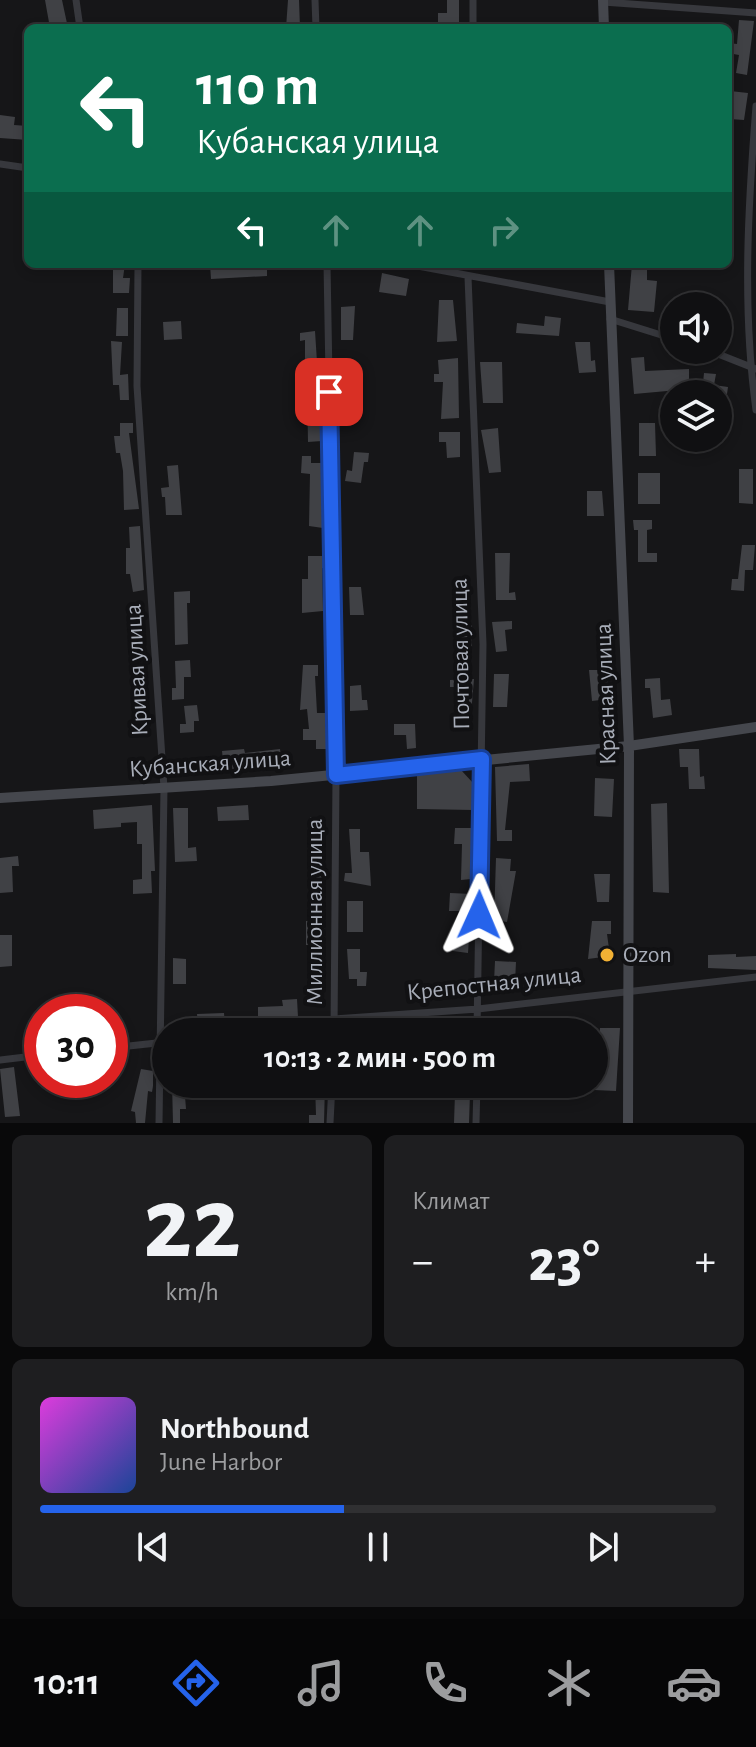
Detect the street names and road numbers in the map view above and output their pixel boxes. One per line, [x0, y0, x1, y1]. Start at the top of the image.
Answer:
street label: Почтовая улица [448, 578, 474, 730]
street label: Кривая улица [122, 603, 152, 737]
street label: Красная улица [592, 623, 620, 765]
street label: Кубанская улица [128, 746, 292, 782]
street label: Миллионная улица [303, 819, 327, 1005]
street label: Крепостная улица [406, 963, 582, 1005]

